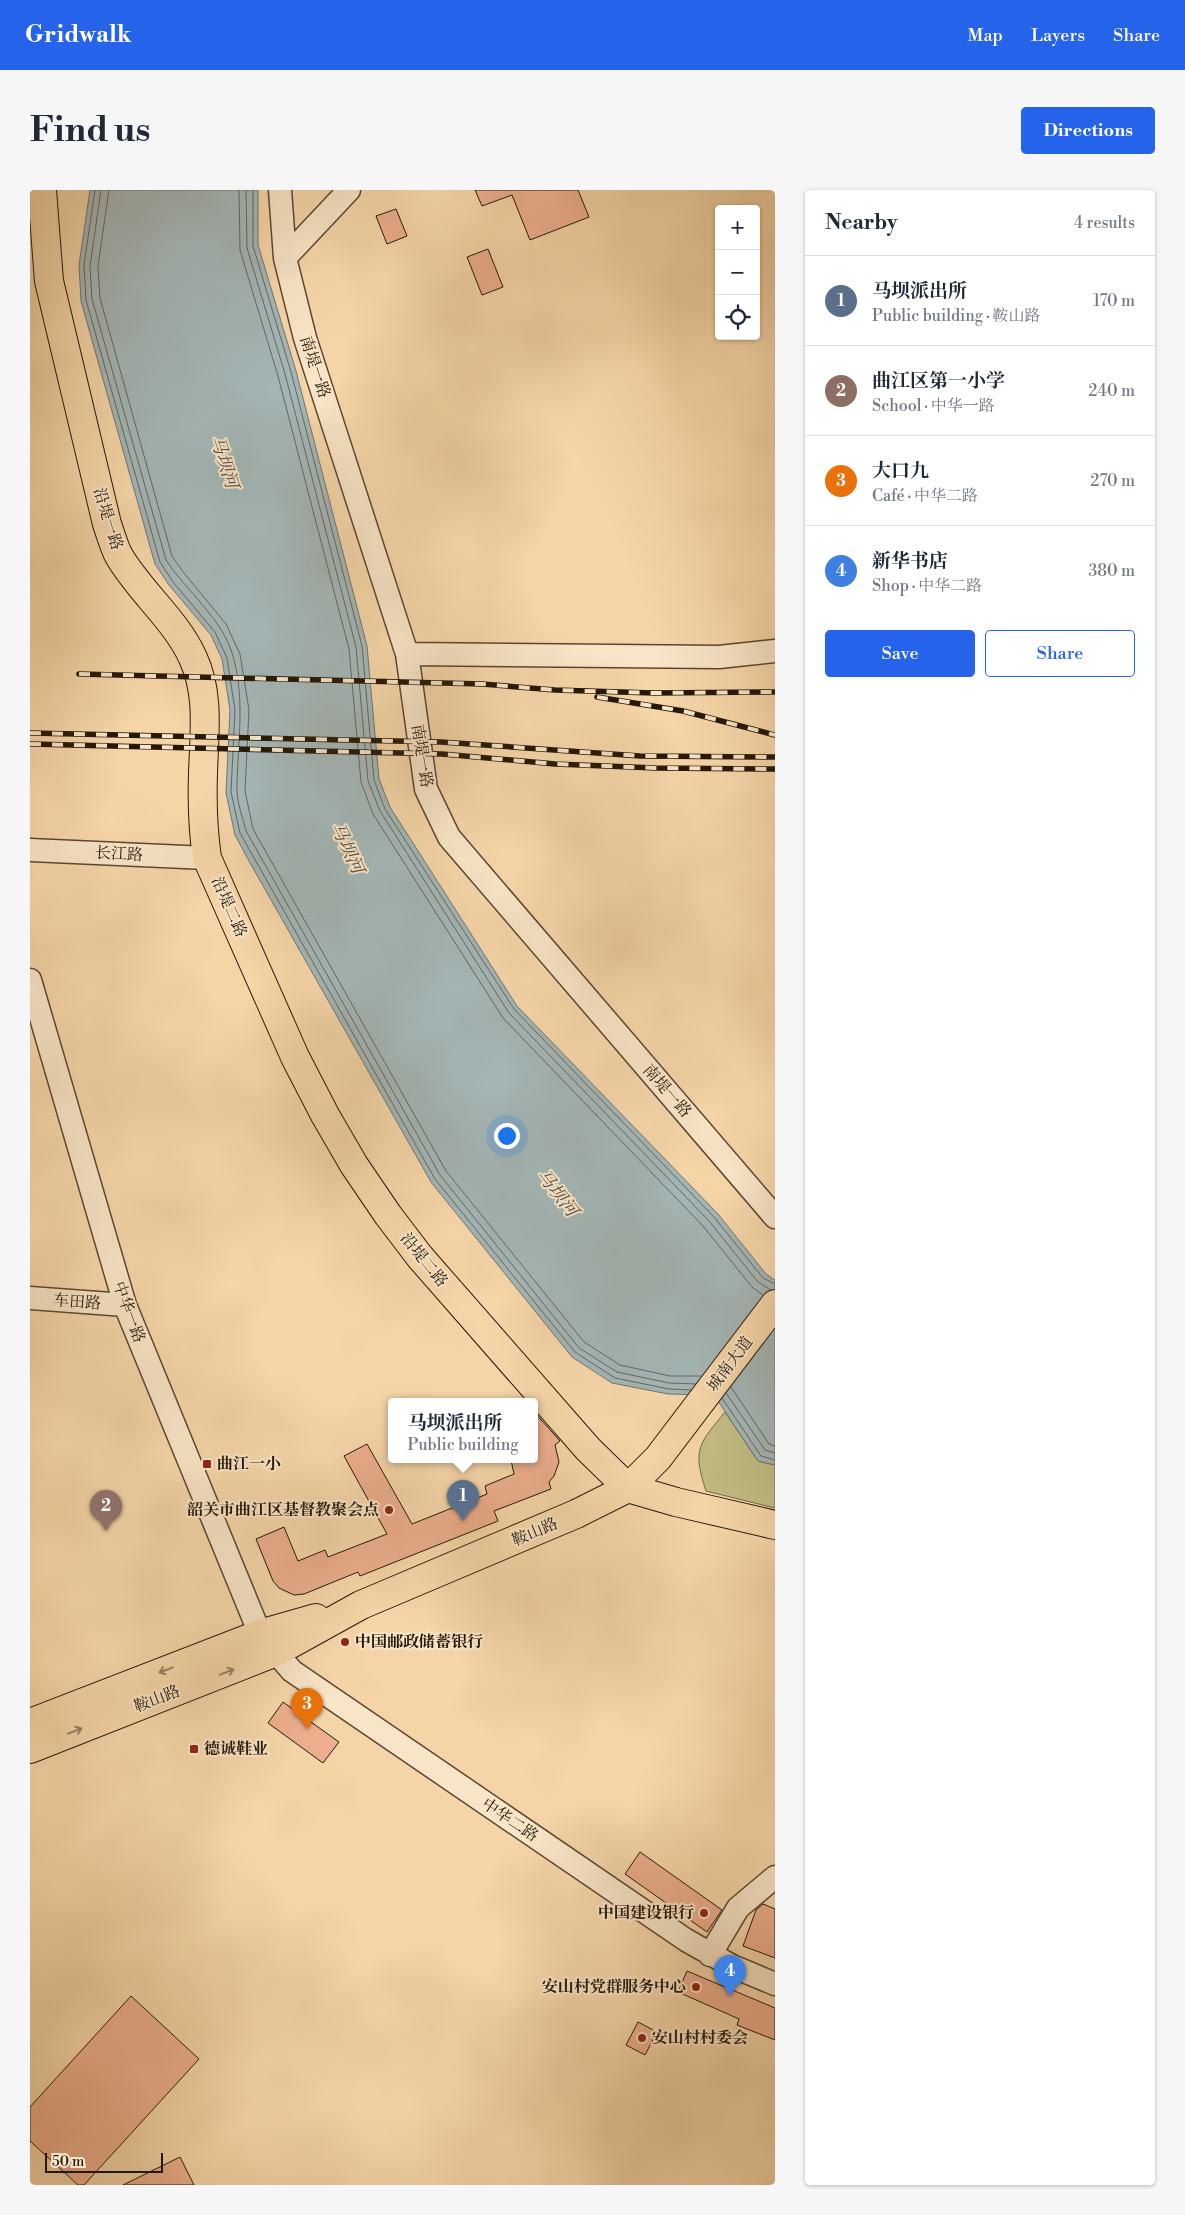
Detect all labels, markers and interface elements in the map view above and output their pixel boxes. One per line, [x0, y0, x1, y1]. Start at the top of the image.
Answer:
text: Gridwalk [25, 20, 132, 50]
text: Map [968, 24, 1003, 47]
text: Layers [1031, 24, 1085, 47]
text: Share [1113, 24, 1160, 47]
button: Directions [1021, 107, 1155, 154]
text: Find us [30, 109, 150, 152]
map controls [715, 205, 760, 340]
button: + [715, 205, 760, 250]
text: Nearby [825, 210, 898, 236]
text: 4 results [1074, 213, 1135, 233]
button: − [715, 250, 760, 295]
text: 马坝派出所 [872, 279, 967, 303]
text: 1 [837, 291, 845, 311]
text: 170 m [1093, 291, 1135, 311]
button: locate [715, 295, 760, 340]
text: Public building · 鞍山路 [872, 306, 1040, 326]
street label: 南堤一路 [296, 333, 334, 401]
text: 曲江区第一小学 [872, 369, 1005, 393]
text: 2 [836, 381, 846, 401]
text: 240 m [1088, 381, 1135, 401]
text: School · 中华一路 [872, 396, 995, 416]
water label: 马坝河 [205, 433, 244, 494]
text: 大口九 [872, 459, 929, 483]
text: 3 [836, 471, 846, 491]
text: 270 m [1090, 471, 1135, 491]
street label: 沿堤一路 [89, 485, 127, 553]
text: Café · 中华二路 [872, 486, 978, 506]
text: 新华书店 [872, 549, 948, 573]
text: 4 [836, 561, 846, 581]
text: 380 m [1088, 561, 1135, 581]
text: Shop · 中华二路 [872, 576, 982, 596]
button: Save [825, 630, 975, 677]
button: Share [985, 630, 1135, 677]
street label: 南堤一路 [407, 723, 437, 789]
water label: 马坝河 [325, 819, 370, 880]
street label: 长江路 [95, 843, 143, 865]
street label: 沿堤二路 [207, 874, 251, 940]
street label: 南堤一路 [638, 1060, 696, 1122]
your location [494, 1123, 520, 1149]
water label: 马坝河 [531, 1165, 585, 1224]
street label: 沿堤二路 [396, 1229, 452, 1291]
street label: 中华一路 [109, 1279, 149, 1345]
street label: 车田路 [52, 1290, 102, 1314]
street label: 城南大道 [703, 1332, 757, 1396]
popup [388, 1398, 538, 1463]
text: 马坝派出所 [407, 1411, 502, 1435]
text: Public building [407, 1435, 519, 1455]
place label: 曲江一小 [217, 1454, 281, 1474]
marker: 曲江一小 [201, 1458, 213, 1470]
pin: 1 [447, 1480, 479, 1521]
pin: 2 [90, 1490, 122, 1531]
place label: 韶关市曲江区基督教聚会点 [187, 1500, 379, 1520]
marker: 韶关市曲江区基督教聚会点 [383, 1504, 395, 1516]
street label: 鞍山路 [509, 1513, 561, 1551]
place label: 中国邮政储蓄银行 [355, 1632, 483, 1652]
marker: 中国邮政储蓄银行 [339, 1636, 351, 1648]
one-way arrow [159, 1666, 174, 1675]
one-way arrow [219, 1667, 234, 1676]
street label: 鞍山路 [131, 1681, 183, 1717]
pin: 3 [291, 1688, 323, 1729]
one-way arrow [67, 1726, 83, 1735]
place label: 德诚鞋业 [204, 1739, 268, 1759]
marker: 德诚鞋业 [188, 1743, 200, 1755]
street label: 中华二路 [478, 1794, 542, 1846]
place label: 中国建设银行 [598, 1903, 694, 1923]
marker: 中国建设银行 [698, 1907, 710, 1919]
pin: 4 [714, 1955, 746, 1996]
place label: 安山村党群服务中心 [542, 1977, 686, 1997]
marker: 安山村党群服务中心 [690, 1981, 702, 1993]
place label: 安山村村委会 [652, 2028, 748, 2048]
marker: 安山村村委会 [636, 2032, 648, 2044]
scale bar [45, 2150, 162, 2173]
text: 50 m [52, 2153, 84, 2171]

